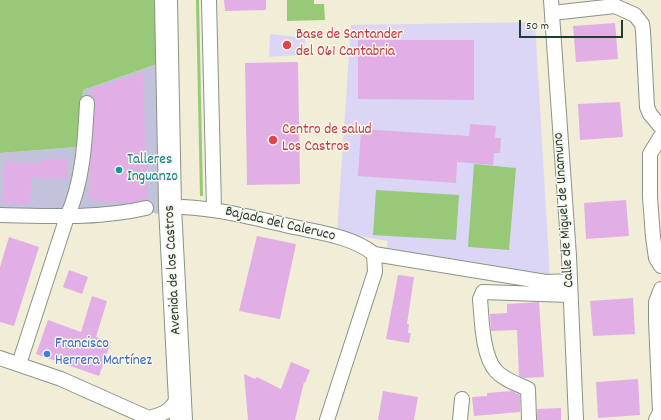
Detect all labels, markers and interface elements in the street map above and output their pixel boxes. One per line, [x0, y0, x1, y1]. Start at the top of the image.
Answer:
scale bar [521, 12, 625, 38]
text: 50 m [526, 18, 549, 35]
place label: Base de Santander del 061 Cantabria [296, 27, 403, 62]
marker: Base de Santander del 061 Cantabria [281, 39, 293, 51]
place label: Centro de salud Los Castros [282, 122, 372, 157]
street label: Calle de Miguel de Unamuno [551, 132, 579, 288]
marker: Centro de salud Los Castros [267, 134, 279, 146]
place label: Talleres Inguanzo [127, 152, 178, 187]
marker: Talleres Inguanzo [114, 165, 124, 175]
street label: Bajada del Caleruco [223, 204, 337, 246]
street label: Avenida de los Castros [162, 205, 186, 335]
place label: Francisco Herrera Martínez [55, 336, 152, 371]
marker: Francisco Herrera Martínez [42, 349, 52, 359]

